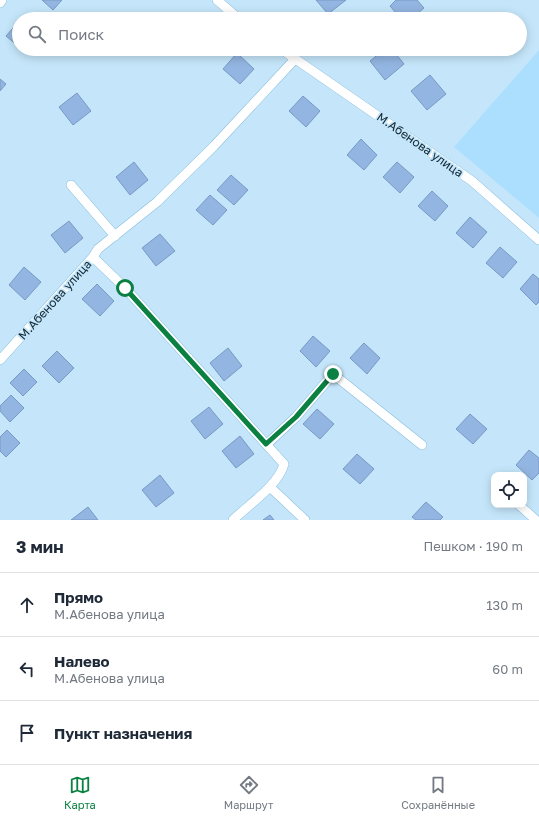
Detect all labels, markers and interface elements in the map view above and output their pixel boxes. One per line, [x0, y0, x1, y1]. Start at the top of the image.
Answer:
search box [12, 12, 527, 56]
icon: search [26, 23, 48, 45]
text: Поиск [58, 25, 104, 43]
street label: М.Абенова улица [374, 109, 466, 180]
street label: М.Абенова улица [15, 257, 94, 343]
route start [116, 279, 134, 297]
route end [324, 365, 342, 383]
map controls [491, 472, 527, 508]
button: locate [491, 472, 527, 508]
text: 3 мин [16, 536, 64, 557]
text: Пешком · 190 m [423, 538, 523, 554]
text: Прямо [54, 588, 103, 606]
icon: ahead [16, 594, 38, 616]
text: 130 m [486, 597, 523, 613]
text: М.Абенова улица [54, 606, 165, 622]
text: Налево [54, 652, 110, 670]
icon: left [16, 658, 38, 680]
text: 60 m [492, 661, 523, 677]
text: М.Абенова улица [54, 670, 165, 686]
icon: arrive [16, 722, 38, 744]
text: Пункт назначения [54, 724, 192, 742]
tab: Карта [64, 774, 96, 811]
tab: Маршрут [224, 774, 273, 811]
tab: Сохранённые [401, 774, 475, 811]

